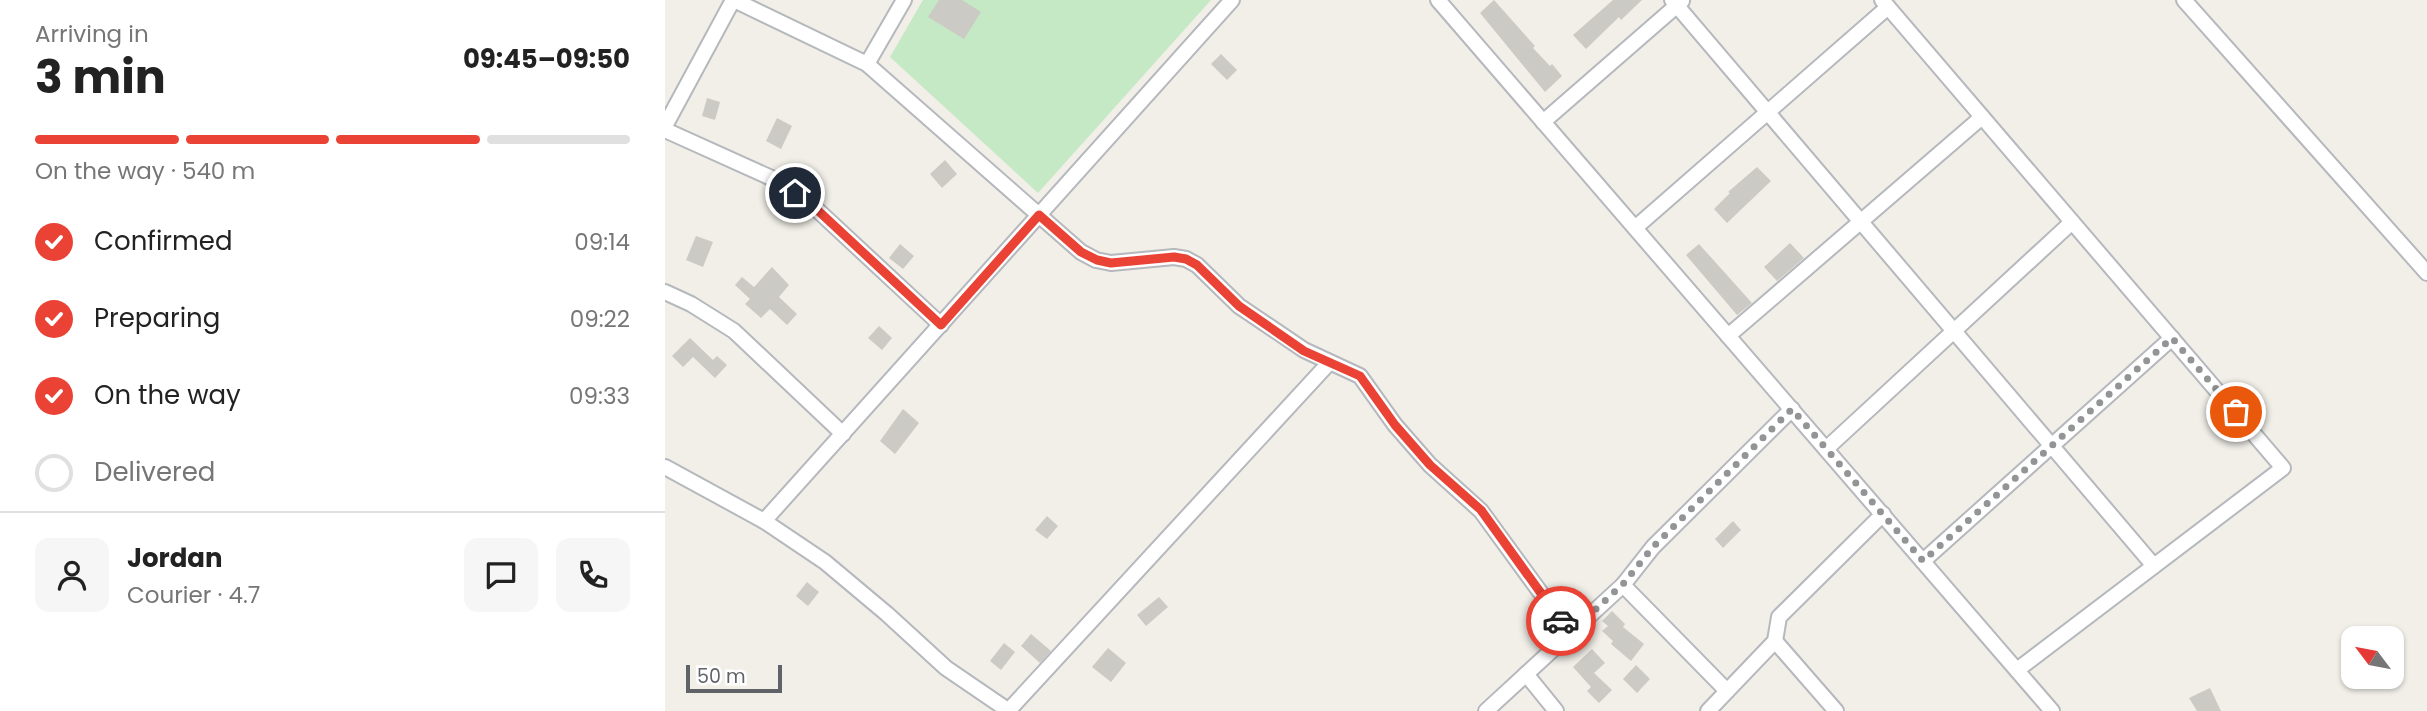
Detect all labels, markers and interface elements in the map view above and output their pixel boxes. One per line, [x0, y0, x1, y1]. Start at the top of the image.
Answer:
text: Arriving in [35, 18, 149, 50]
text: 09:45–09:50 [463, 41, 630, 77]
text: 3 min [35, 45, 166, 109]
text: On the way · 540 m [35, 155, 255, 187]
pin [765, 163, 825, 223]
icon: home [776, 174, 814, 212]
icon: check [35, 223, 73, 261]
text: Confirmed [94, 223, 232, 259]
text: 09:14 [574, 226, 630, 258]
icon: check [35, 300, 73, 338]
text: Preparing [94, 300, 220, 336]
text: 09:22 [570, 303, 630, 335]
icon: check [35, 377, 73, 415]
text: On the way [94, 377, 241, 413]
text: 09:33 [569, 380, 630, 412]
pin [2206, 382, 2266, 442]
icon: bag [2217, 393, 2255, 431]
text: Delivered [94, 454, 215, 490]
button: person [35, 538, 109, 612]
button: chat [464, 538, 538, 612]
button: phone [556, 538, 630, 612]
text: Jordan [127, 540, 223, 576]
text: Courier · 4.7 [127, 579, 260, 611]
courier [1526, 586, 1596, 656]
icon: car [1542, 602, 1580, 640]
north arrow [2341, 626, 2405, 690]
map controls [2341, 626, 2404, 689]
scale bar [686, 662, 782, 694]
text: 50 m [697, 663, 746, 690]

